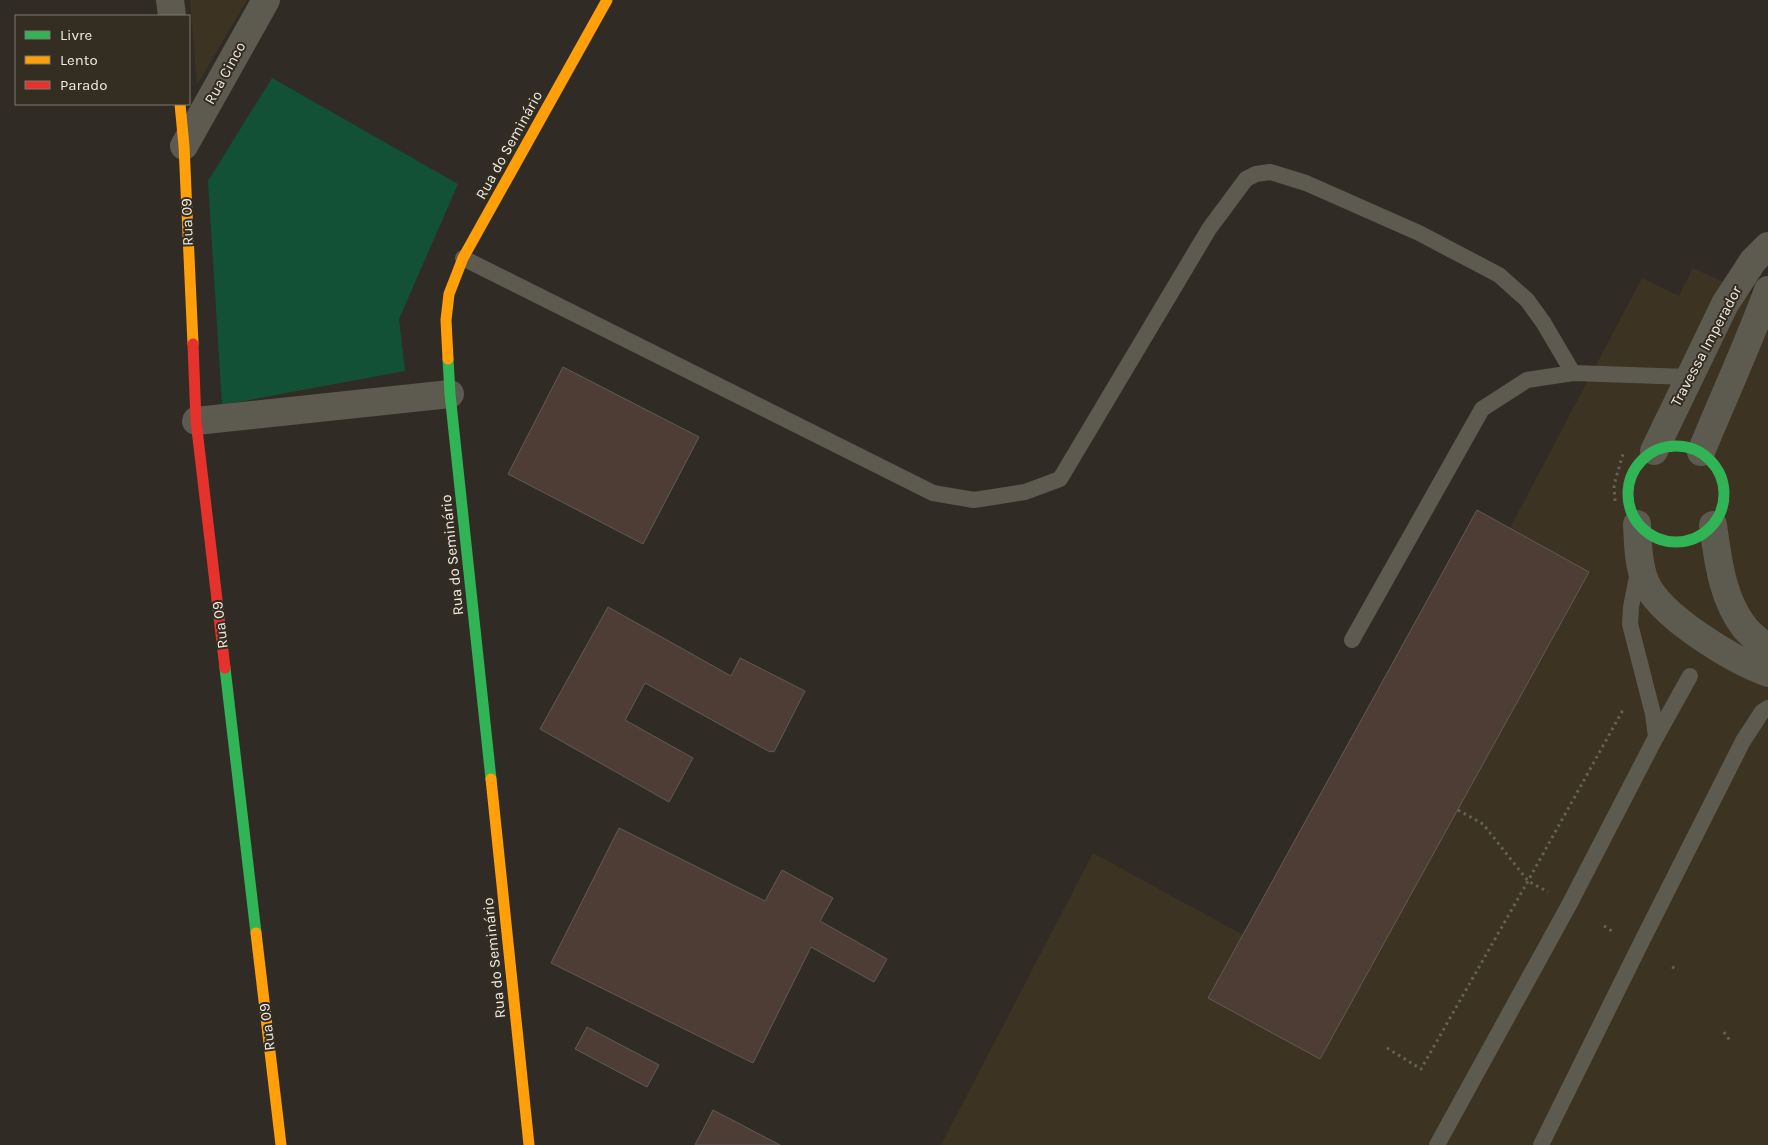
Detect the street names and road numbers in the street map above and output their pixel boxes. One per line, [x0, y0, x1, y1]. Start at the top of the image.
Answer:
street label: Rua Cinco [200, 39, 250, 107]
street label: Rua do Seminário [472, 88, 546, 202]
street label: Rua 09 [177, 198, 197, 246]
street label: Travessa Imperador [1667, 282, 1746, 409]
street label: Rua do Seminário [437, 494, 467, 616]
street label: Rua 09 [208, 600, 232, 650]
street label: Rua do Seminário [479, 897, 509, 1019]
street label: Rua 09 [255, 1002, 279, 1052]

